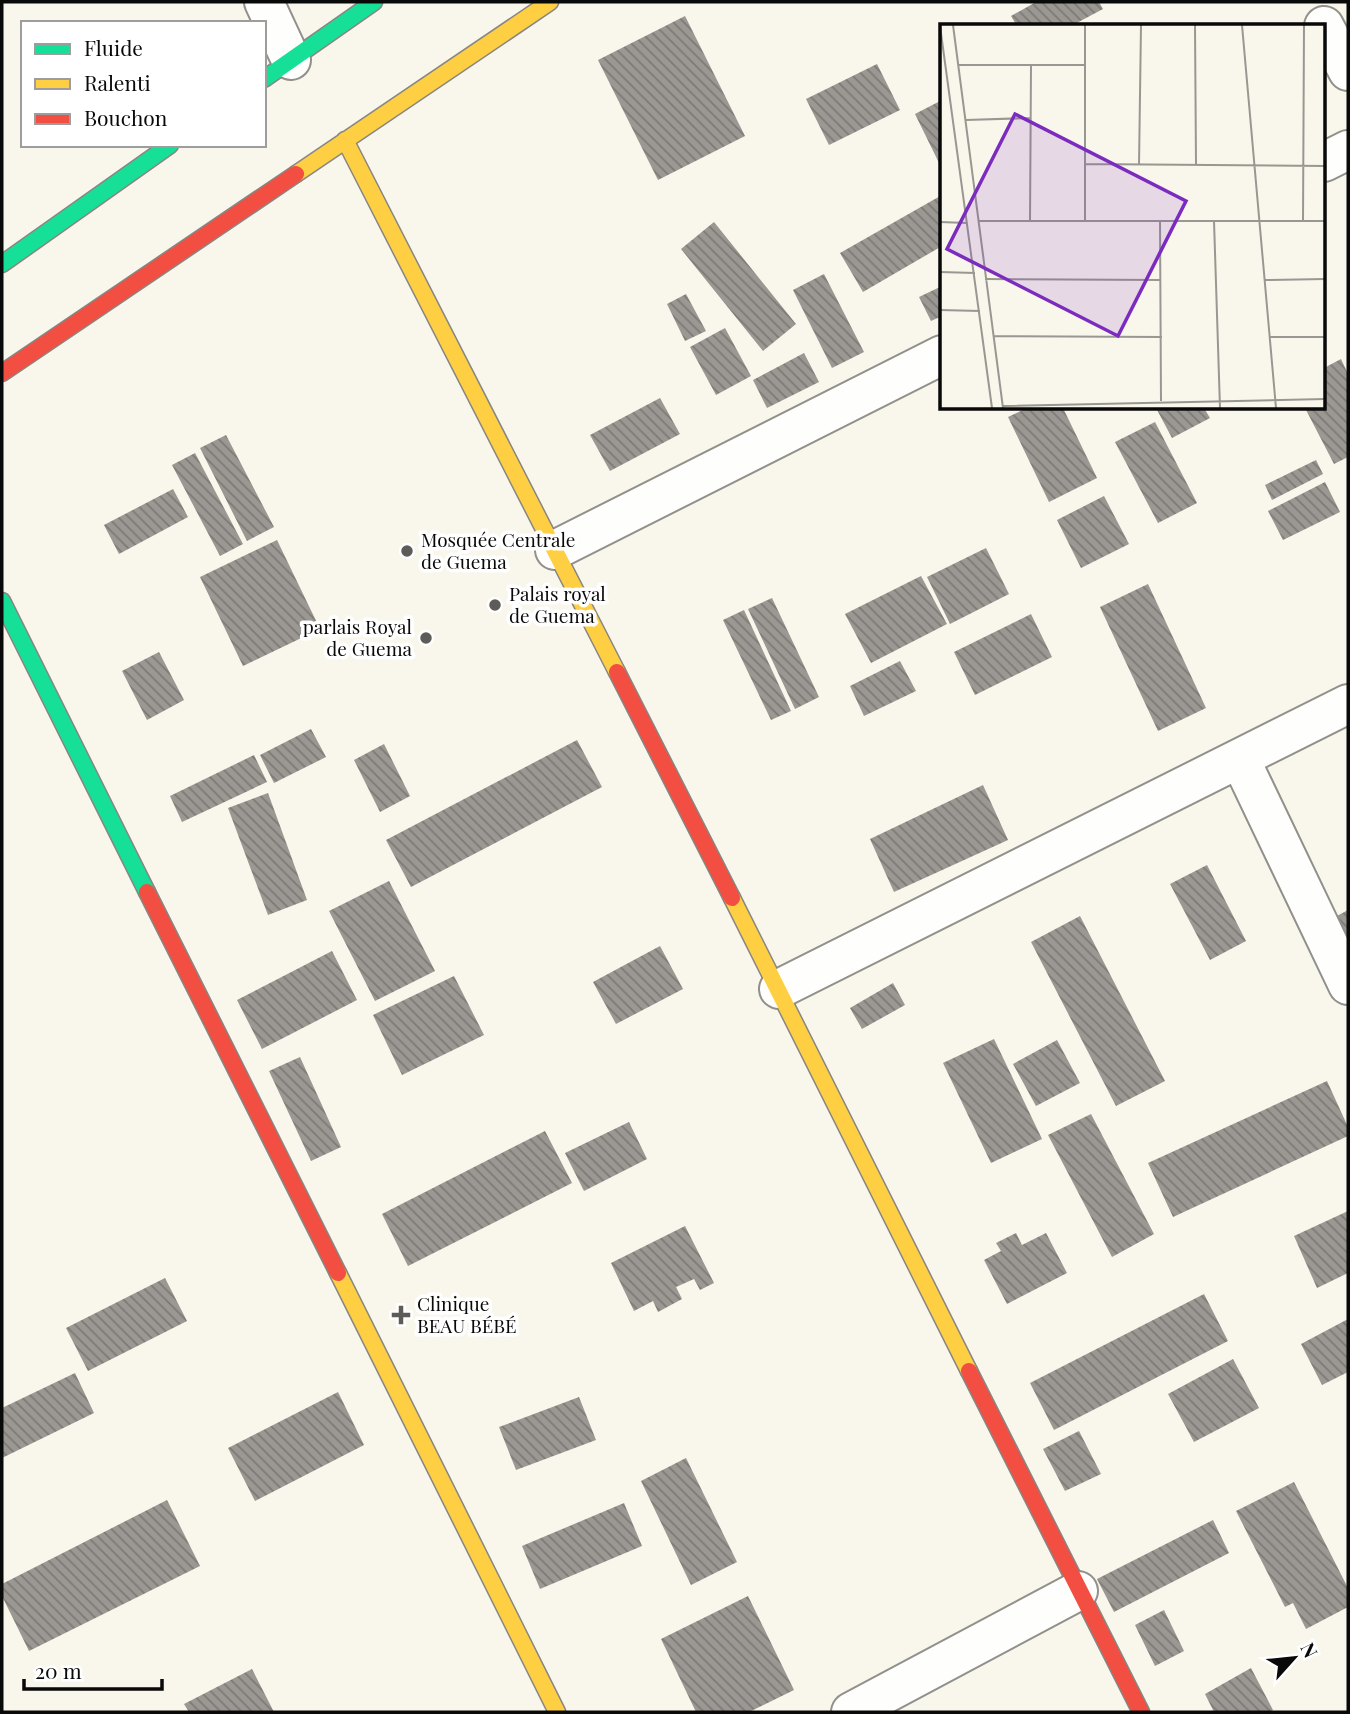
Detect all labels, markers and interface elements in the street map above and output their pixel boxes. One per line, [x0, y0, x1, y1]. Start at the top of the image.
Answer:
legend [21, 21, 266, 147]
inset map [940, 24, 1326, 410]
text: Fluide [84, 33, 143, 61]
text: Ralenti [84, 68, 151, 96]
text: Bouchon [84, 103, 168, 131]
place label: Mosquée Centrale de Guema [421, 526, 575, 574]
marker: Mosquée Centrale de Guema [399, 543, 415, 559]
place label: Palais royal de Guema [509, 580, 606, 628]
marker: Palais royal de Guema [487, 597, 503, 613]
place label: parlais Royal de Guema [303, 613, 413, 661]
marker: parlais Royal de Guema [418, 630, 434, 646]
place label: Clinique BEAU BÉBÉ [417, 1290, 516, 1338]
marker: Clinique BEAU BÉBÉ [391, 1305, 411, 1325]
north arrow [1259, 1623, 1329, 1693]
text: N [1295, 1638, 1325, 1662]
scale bar [24, 1648, 163, 1692]
text: 20 m [35, 1656, 82, 1684]

